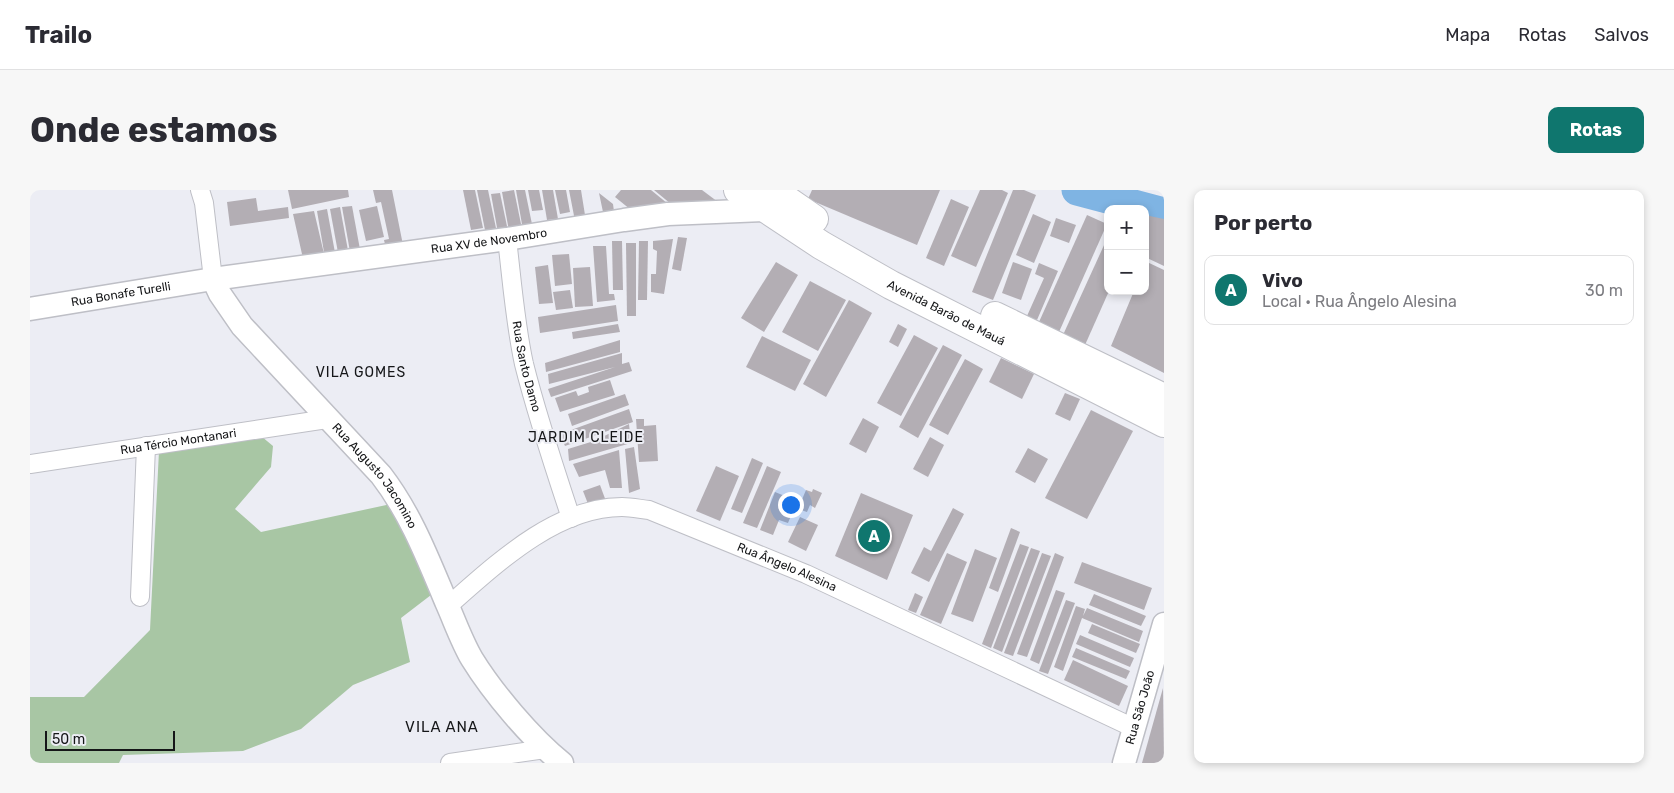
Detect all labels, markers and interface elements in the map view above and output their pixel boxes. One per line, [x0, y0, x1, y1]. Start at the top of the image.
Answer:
text: Trailo [25, 21, 92, 49]
text: Mapa [1445, 24, 1490, 46]
text: Rotas [1518, 24, 1566, 46]
text: Salvos [1594, 24, 1649, 46]
button: Rotas [1548, 107, 1644, 153]
text: Onde estamos [30, 109, 278, 151]
map controls [1104, 205, 1149, 295]
button: + [1104, 205, 1149, 250]
text: Por perto [1214, 210, 1312, 235]
street label: Rua XV de Novembro [430, 226, 548, 256]
button: − [1104, 250, 1149, 295]
text: Vivo [1262, 269, 1303, 292]
street label: Avenida Barão de Mauá [885, 277, 1007, 348]
street label: Rua Bonafe Turelli [70, 279, 172, 309]
text: A [1225, 281, 1237, 300]
text: 30 m [1585, 281, 1623, 300]
text: Local · Rua Ângelo Alesina [1262, 292, 1457, 311]
street label: Rua Santo Damo [510, 320, 544, 414]
district label: VILA GOMES [316, 364, 406, 381]
street label: Rua Augusto Jacomino [329, 420, 420, 531]
street label: Rua Tércio Montanari [119, 426, 237, 457]
district label: JARDIM CLEIDE [528, 429, 644, 446]
your location [778, 492, 804, 518]
pin: A [858, 517, 890, 555]
street label: Rua Ângelo Alesina [735, 540, 839, 594]
street label: Rua São João [1123, 668, 1157, 746]
district label: VILA ANA [405, 718, 479, 736]
scale bar [45, 728, 175, 751]
text: 50 m [52, 731, 85, 748]

